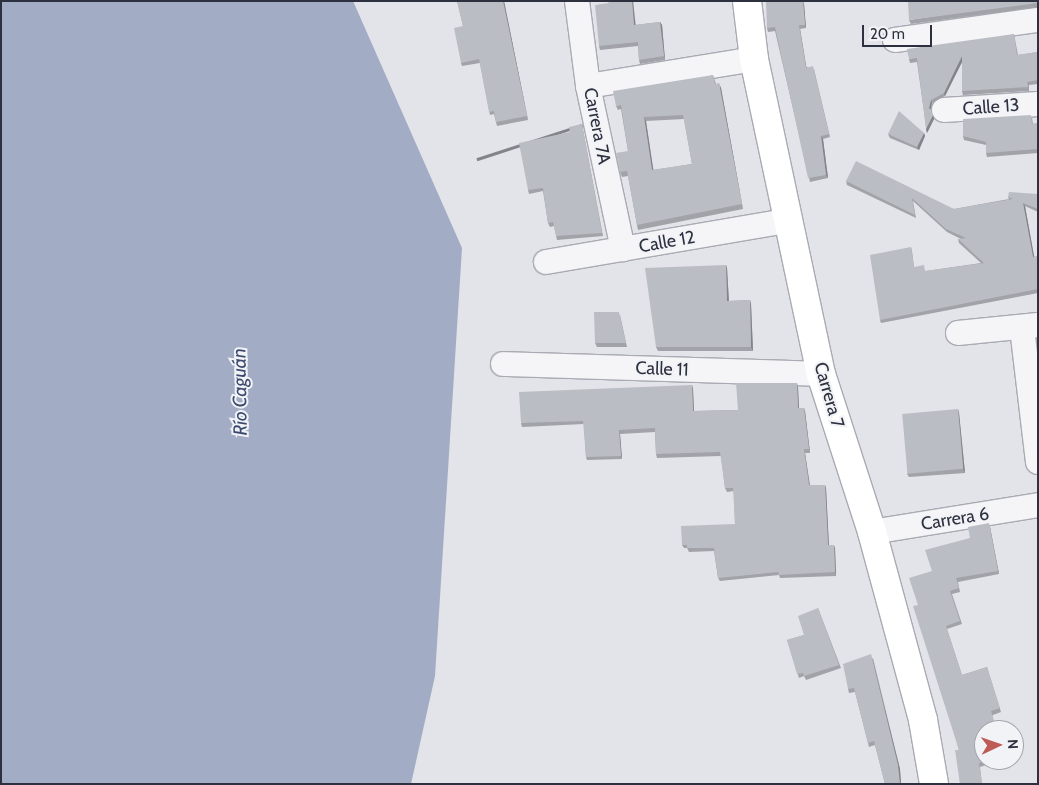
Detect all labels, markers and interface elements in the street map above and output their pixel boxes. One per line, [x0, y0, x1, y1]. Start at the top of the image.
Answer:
scale bar [864, 15, 934, 47]
text: 20 m [870, 25, 905, 43]
street label: Carrera 7A [579, 86, 615, 166]
street label: Calle 13 [962, 94, 1020, 120]
street label: Calle 12 [637, 226, 697, 258]
water label: Río Caguán [228, 348, 252, 436]
street label: Calle 11 [635, 357, 689, 381]
street label: Carrera 7 [809, 360, 849, 430]
street label: Carrera 6 [919, 503, 991, 535]
north arrow [974, 720, 1024, 770]
text: N [1004, 739, 1022, 750]

